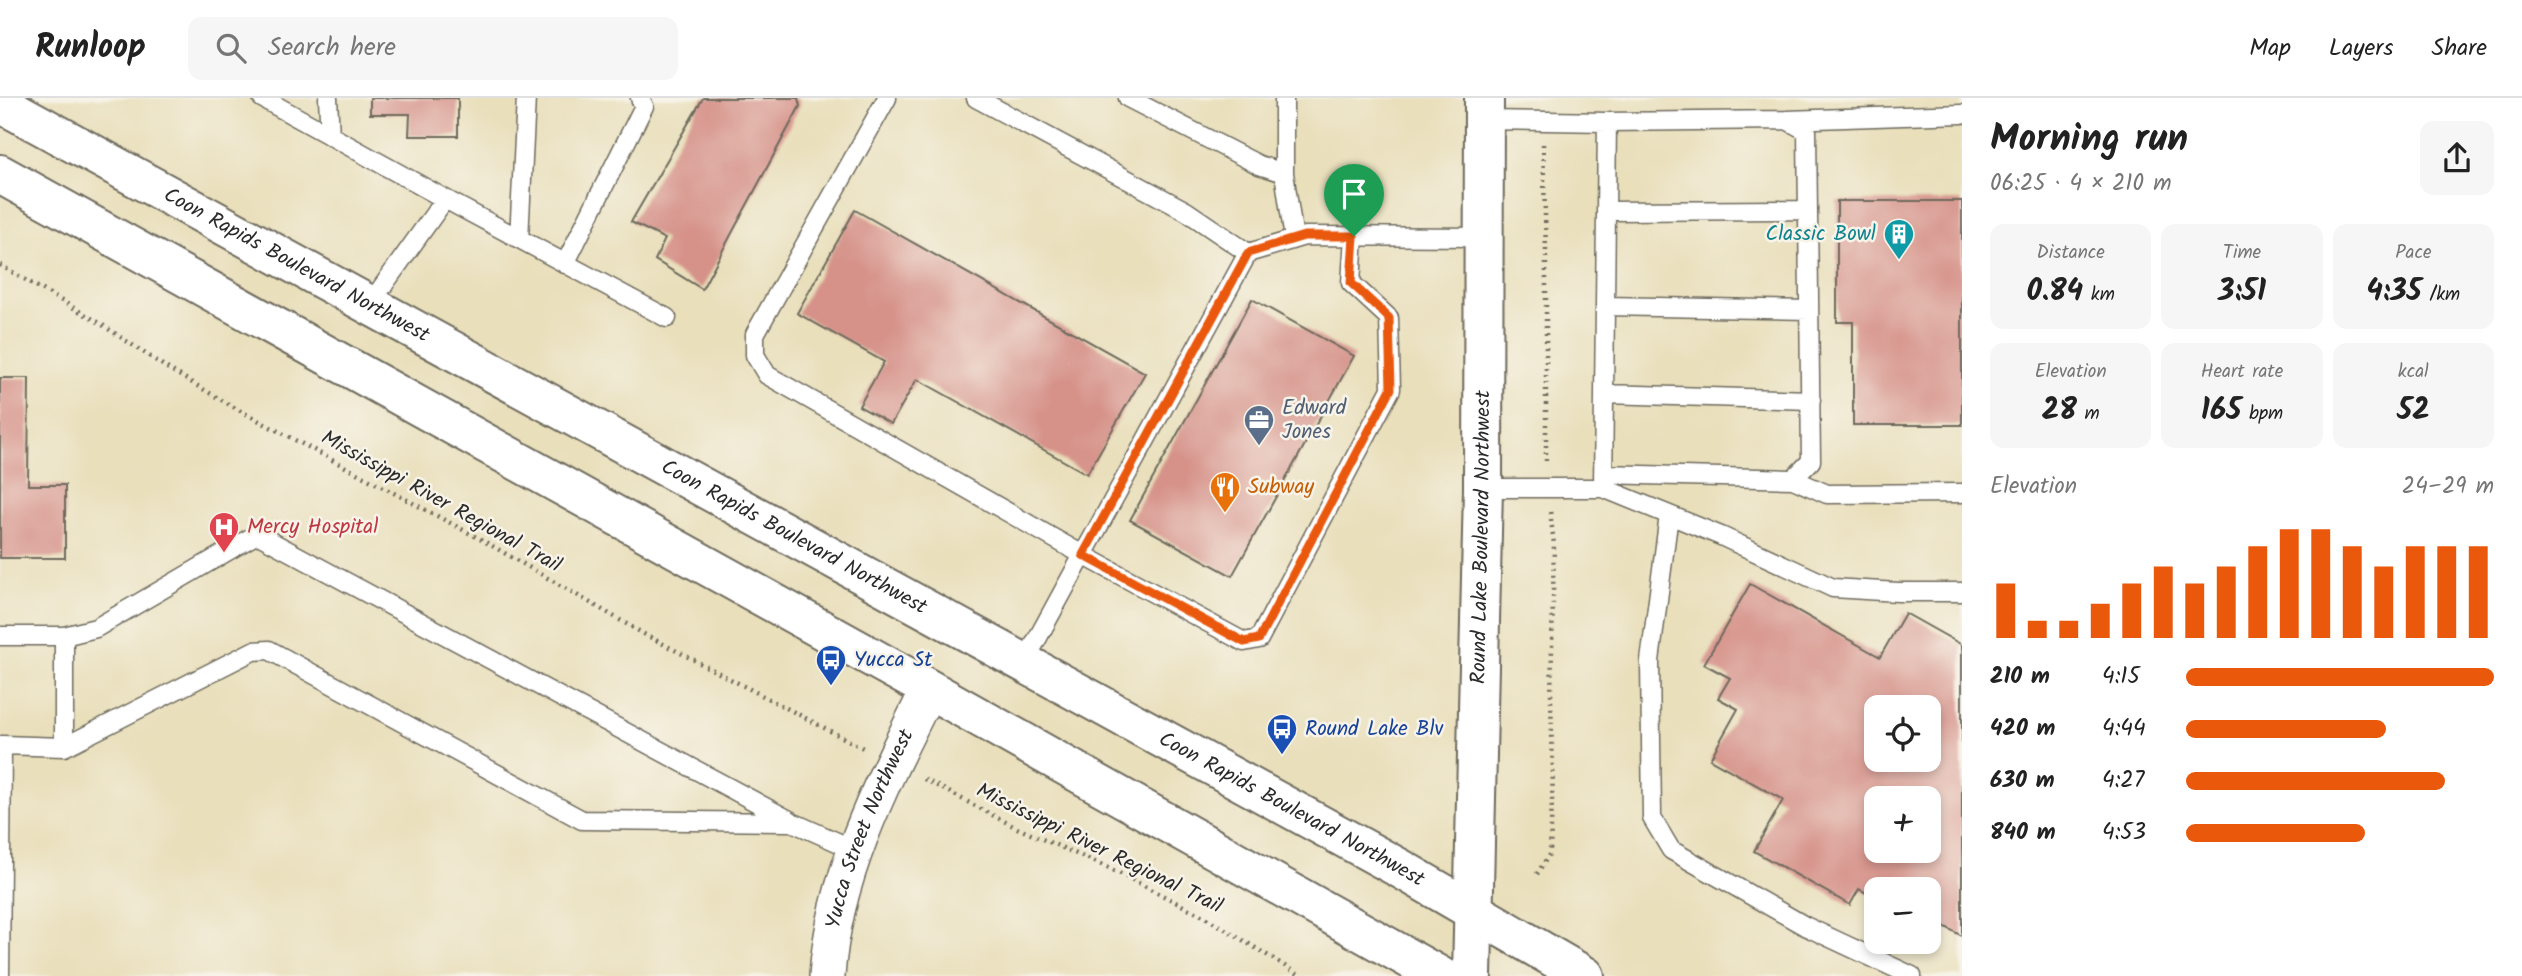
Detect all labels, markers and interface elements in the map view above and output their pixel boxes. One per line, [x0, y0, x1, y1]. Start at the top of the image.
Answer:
search box [188, 17, 678, 80]
text: Runloop [35, 22, 146, 75]
text: Search here [268, 27, 396, 69]
icon: search [212, 29, 250, 67]
text: Map [2249, 29, 2291, 68]
text: Layers [2329, 29, 2393, 68]
text: Share [2431, 29, 2487, 68]
text: Morning run [1990, 110, 2188, 170]
button: share [2420, 121, 2494, 195]
pin [1324, 164, 1384, 236]
text: 06:25 · 4 × 210 m [1990, 166, 2172, 202]
icon: arrive [1335, 175, 1373, 213]
street label: Coon Rapids Boulevard Northwest [157, 179, 437, 352]
building icon: Classic Bowl [1882, 217, 1916, 261]
place label: Classic Bowl [1766, 218, 1876, 251]
text: Distance [2037, 238, 2105, 268]
text: Time [2223, 238, 2261, 268]
text: Pace [2395, 238, 2431, 268]
text: 0.84 [2027, 268, 2083, 316]
text: 3:51 [2218, 268, 2266, 316]
text: 4:35 [2366, 268, 2422, 316]
text: km [2083, 280, 2115, 310]
text: /km [2422, 280, 2460, 310]
text: Elevation [2035, 357, 2107, 387]
text: Heart rate [2201, 357, 2283, 387]
text: kcal [2398, 357, 2429, 387]
text: 28 [2042, 387, 2077, 435]
text: 165 [2201, 387, 2241, 435]
text: 52 [2397, 387, 2430, 435]
street label: Round Lake Boulevard Northwest [1462, 389, 1500, 684]
place label: Edward Jones [1282, 392, 1347, 449]
text: m [2077, 399, 2100, 429]
text: bpm [2241, 399, 2283, 429]
office icon: Edward Jones [1242, 403, 1276, 447]
street label: Mississippi River Regional Trail [315, 422, 567, 582]
street label: Coon Rapids Boulevard Northwest [655, 451, 934, 624]
text: Elevation [1990, 469, 2077, 505]
text: 24–29 m [2402, 469, 2494, 505]
restaurant icon: Subway [1208, 470, 1242, 514]
place label: Subway [1248, 471, 1314, 504]
hospital icon: Mercy Hospital [207, 510, 241, 554]
place label: Mercy Hospital [247, 511, 378, 544]
bus stop icon: Yucca St [814, 643, 848, 687]
place label: Yucca St [854, 644, 933, 677]
text: 210 m [1990, 659, 2050, 695]
text: 4:15 [2102, 659, 2140, 695]
map controls [1864, 695, 1941, 954]
button: locate [1864, 695, 1941, 772]
text: 420 m [1990, 711, 2055, 747]
text: 4:44 [2102, 711, 2146, 747]
bus stop icon: Round Lake Blv [1265, 712, 1299, 756]
place label: Round Lake Blv [1305, 713, 1444, 746]
street label: Yucca Street Northwest [817, 723, 923, 932]
street label: Coon Rapids Boulevard Northwest [1152, 723, 1432, 896]
text: 630 m [1990, 763, 2055, 799]
text: 4:27 [2102, 763, 2144, 799]
street label: Mississippi River Regional Trail [970, 775, 1228, 923]
button: + [1864, 786, 1941, 863]
text: 840 m [1990, 815, 2056, 851]
text: 4:53 [2102, 815, 2146, 851]
button: − [1864, 877, 1941, 954]

